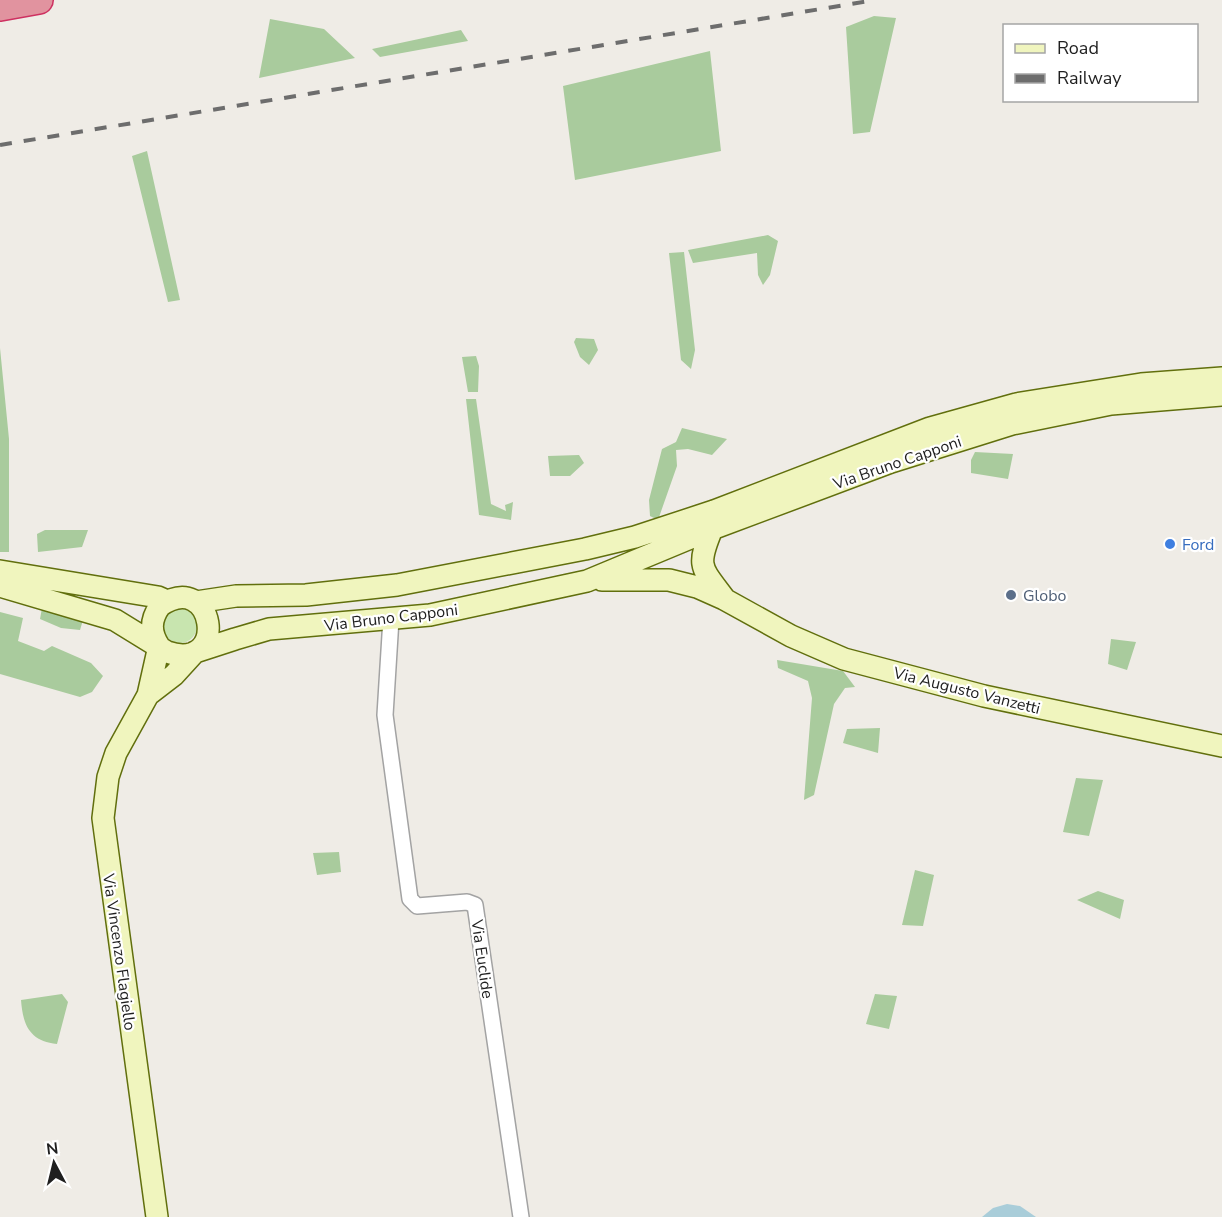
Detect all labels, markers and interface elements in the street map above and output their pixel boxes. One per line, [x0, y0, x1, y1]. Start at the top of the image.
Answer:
legend [1003, 24, 1198, 102]
text: Road [1057, 36, 1099, 60]
text: Railway [1057, 66, 1122, 90]
street label: Via Bruno Capponi [829, 431, 964, 496]
place label: Ford [1182, 534, 1214, 556]
marker: Ford [1163, 537, 1177, 551]
place label: Globo [1023, 585, 1066, 607]
marker: Globo [1004, 588, 1018, 602]
street label: Via Bruno Capponi [322, 599, 459, 637]
street label: Via Augusto Vanzetti [890, 662, 1042, 720]
street label: Via Vincenzo Flagiello [97, 871, 141, 1032]
street label: Via Euclide [465, 917, 498, 1000]
north arrow [24, 1133, 84, 1193]
text: N [45, 1137, 60, 1161]

